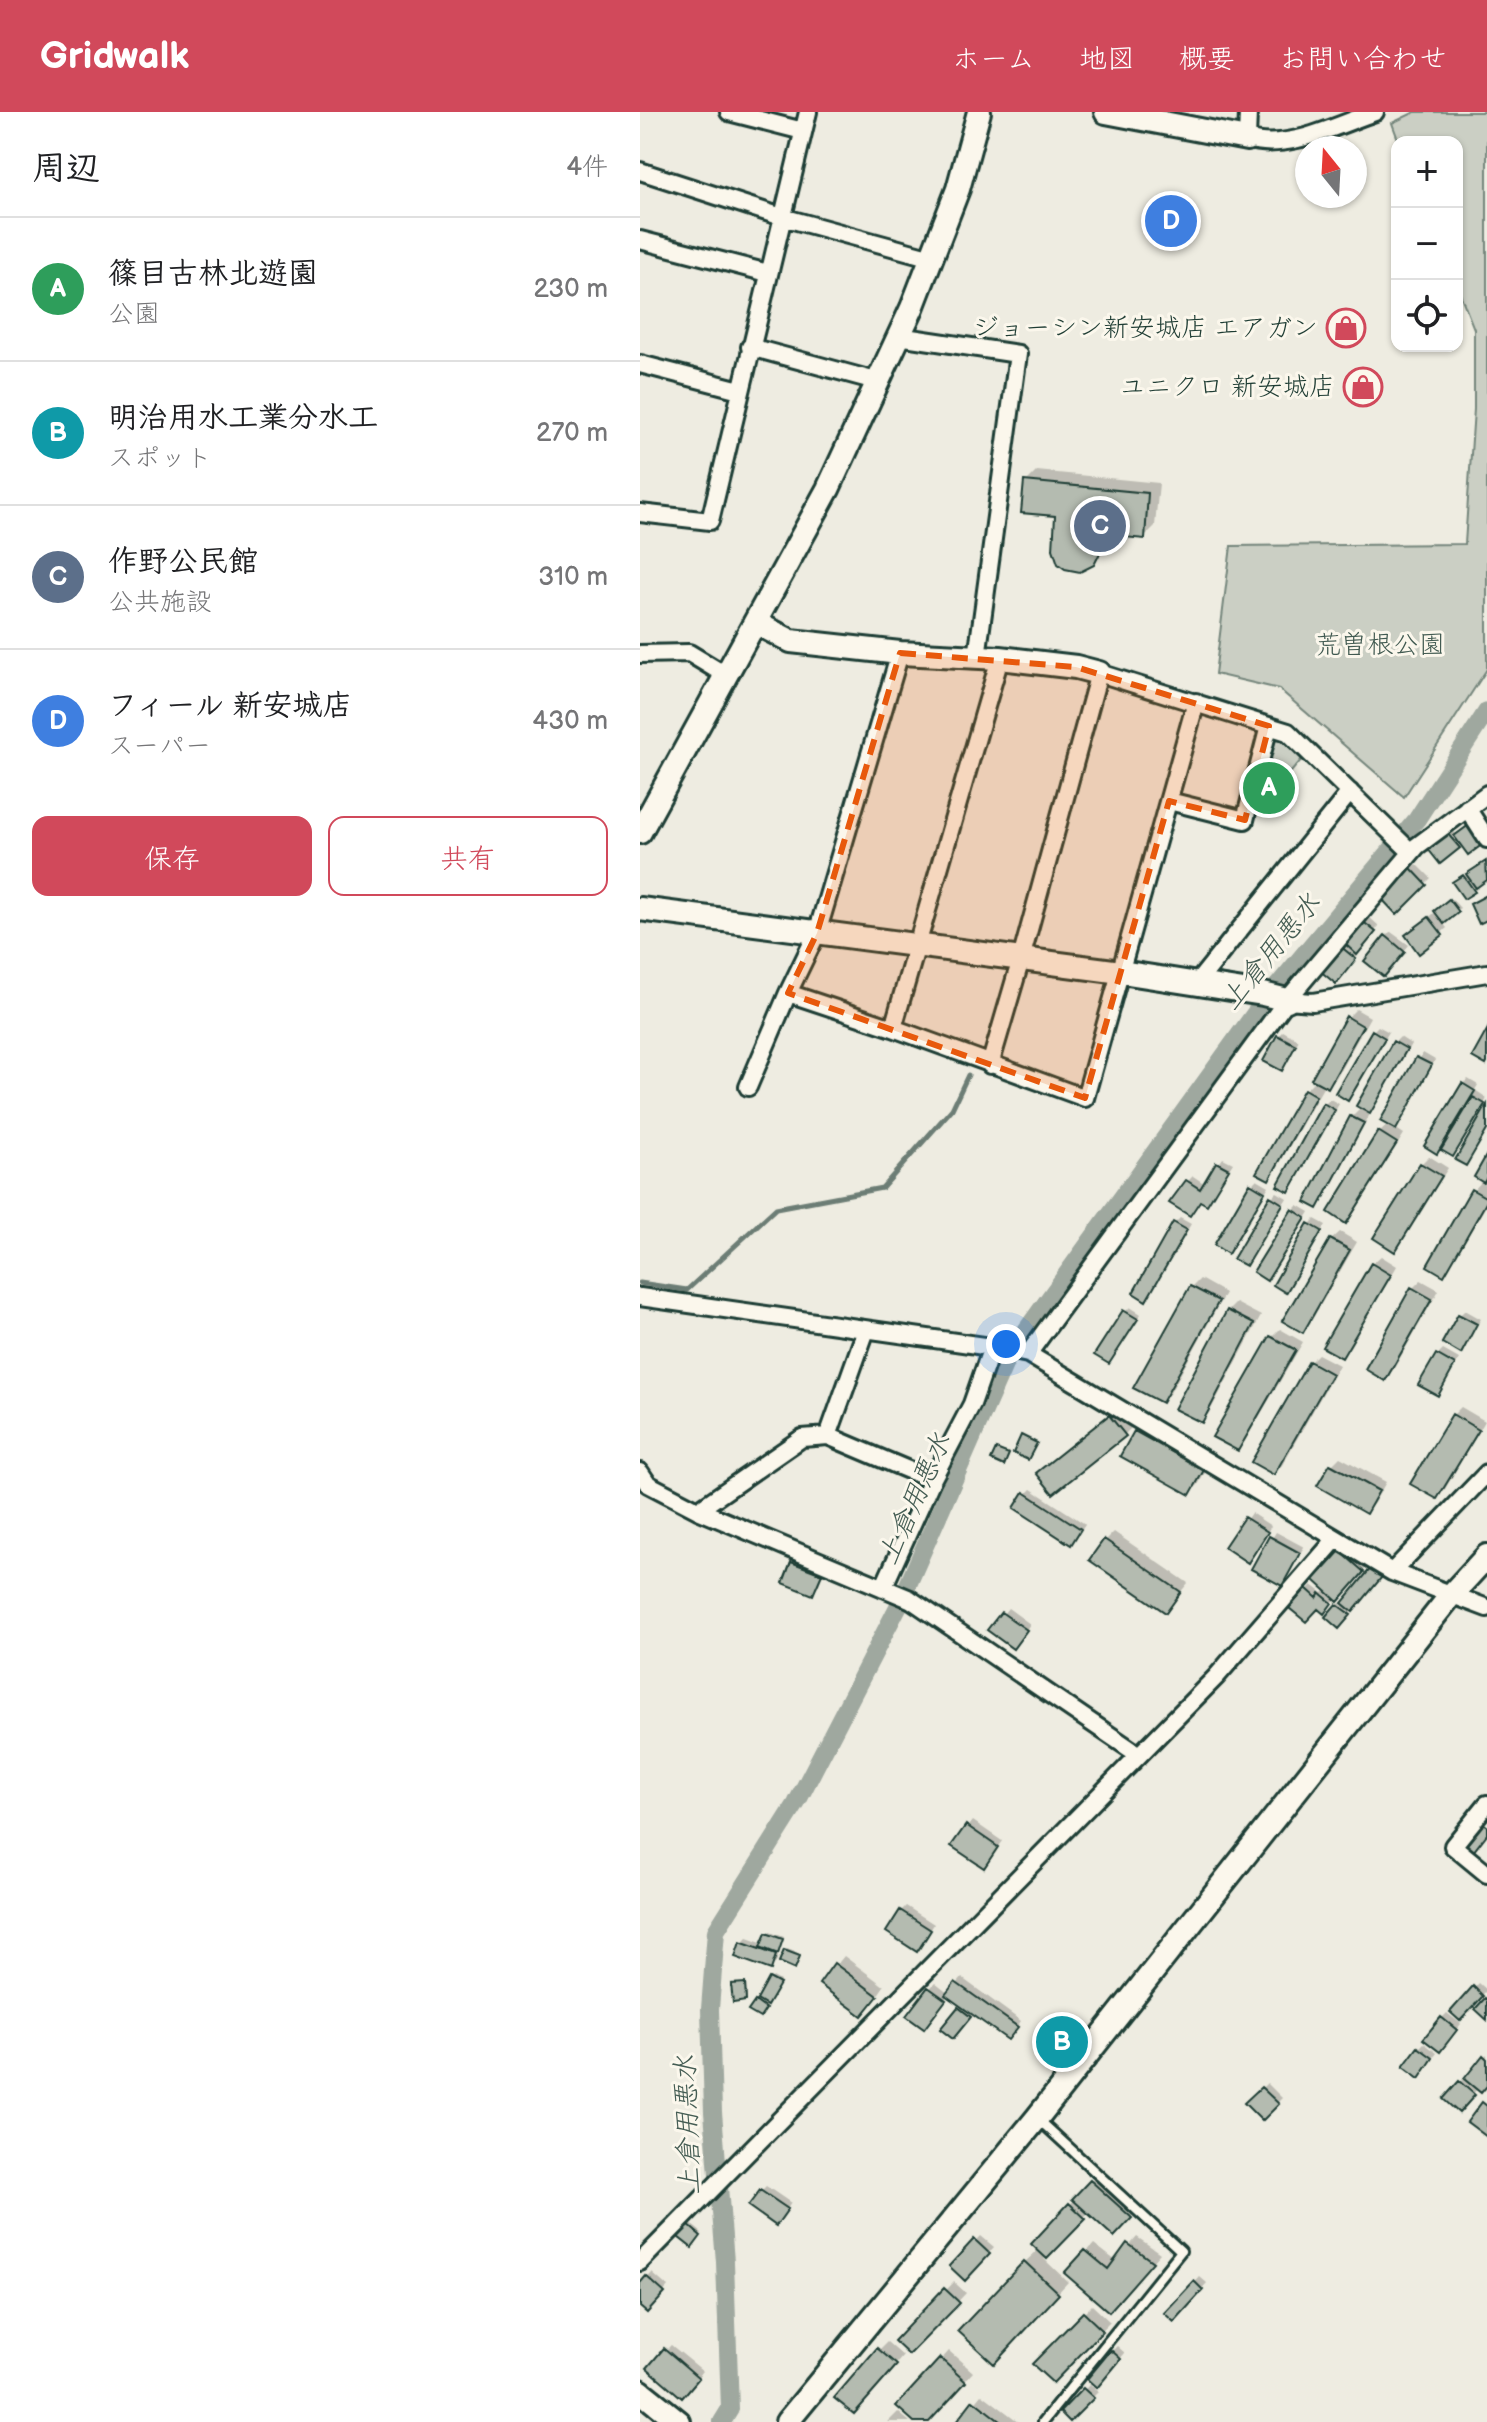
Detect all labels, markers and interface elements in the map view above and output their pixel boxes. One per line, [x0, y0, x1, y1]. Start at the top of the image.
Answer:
text: Gridwalk [40, 34, 189, 79]
text: ホーム [952, 43, 1035, 76]
text: 地図 [1079, 43, 1135, 76]
text: 概要 [1179, 43, 1235, 76]
text: お問い合わせ [1279, 43, 1447, 76]
north arrow [1295, 136, 1367, 208]
map controls [1391, 136, 1463, 352]
button: + [1391, 136, 1463, 208]
text: 周辺 [32, 148, 100, 189]
text: 4件 [566, 152, 608, 183]
pin: D [1145, 191, 1197, 251]
button: − [1391, 208, 1463, 280]
text: 篠目古林北遊園 [108, 256, 318, 292]
text: A [50, 274, 66, 305]
text: 230 m [533, 274, 608, 305]
button: locate [1391, 280, 1463, 352]
text: 公園 [108, 299, 160, 330]
shop icon: ジョーシン新安城店 エアガン [1325, 307, 1367, 349]
place label: ジョーシン新安城店 エアガン [972, 313, 1318, 344]
shop icon: ユニクロ 新安城店 [1342, 366, 1384, 408]
place label: ユニクロ 新安城店 [1119, 372, 1335, 403]
text: 明治用水工業分水工 [108, 400, 378, 436]
text: B [49, 418, 67, 449]
text: 270 m [536, 418, 608, 449]
text: スポット [108, 443, 212, 474]
pin: C [1074, 496, 1126, 556]
text: 作野公民館 [108, 544, 258, 580]
text: C [49, 562, 67, 593]
text: 310 m [538, 562, 608, 593]
text: 公共施設 [108, 587, 212, 618]
park label: 荒曽根公園 [1315, 630, 1445, 661]
text: フィール 新安城店 [108, 688, 353, 724]
text: D [49, 706, 67, 737]
text: 430 m [532, 706, 608, 737]
text: スーパー [108, 731, 211, 762]
pin: A [1243, 758, 1295, 818]
button: 保存 [32, 816, 312, 896]
button: 共有 [328, 816, 608, 896]
water label: 上倉用悪水 [1214, 887, 1328, 1017]
your location [986, 1324, 1026, 1364]
water label: 上倉用悪水 [871, 1428, 959, 1570]
pin: B [1036, 2012, 1088, 2072]
water label: 上倉用悪水 [669, 2054, 707, 2196]

